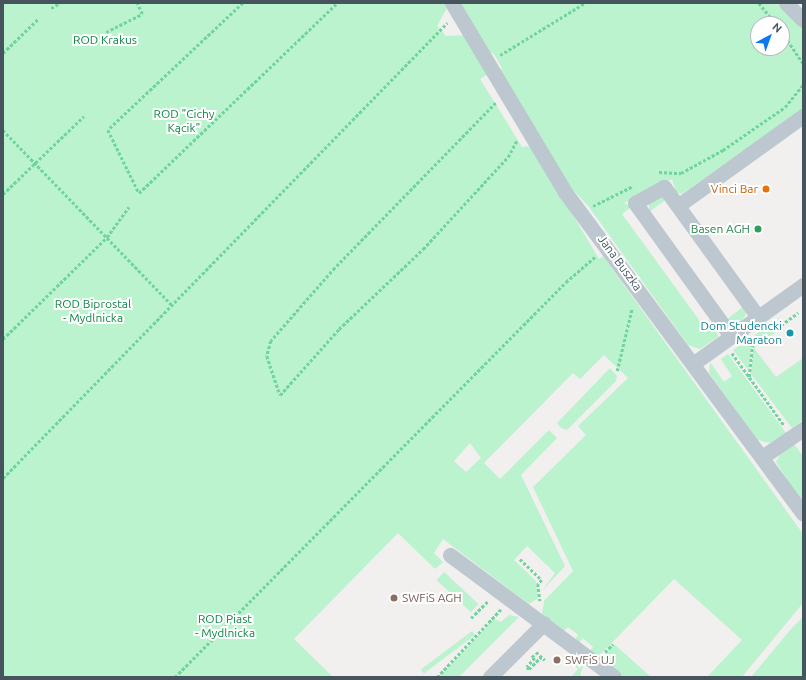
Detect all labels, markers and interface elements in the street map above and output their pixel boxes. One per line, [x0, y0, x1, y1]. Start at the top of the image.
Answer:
north arrow [750, 16, 790, 56]
text: N [770, 20, 784, 35]
park label: ROD Krakus [73, 33, 137, 47]
park label: ROD "Cichy Kącik" [153, 107, 215, 135]
place label: Vinci Bar [711, 182, 758, 196]
marker: Vinci Bar [761, 184, 771, 194]
place label: Basen AGH [691, 222, 750, 236]
marker: Basen AGH [753, 224, 763, 234]
street label: Jana Buszka [595, 232, 645, 294]
park label: ROD Biprostal - Mydlnicka [55, 297, 131, 325]
place label: Dom Studencki Maraton [700, 319, 782, 347]
marker: Dom Studencki Maraton [785, 328, 795, 338]
place label: SWFiS AGH [402, 591, 462, 605]
marker: SWFiS AGH [389, 593, 399, 603]
park label: ROD Piast - Mydlnicka [195, 612, 255, 640]
place label: SWFiS UJ [565, 653, 615, 667]
marker: SWFiS UJ [552, 655, 562, 665]

